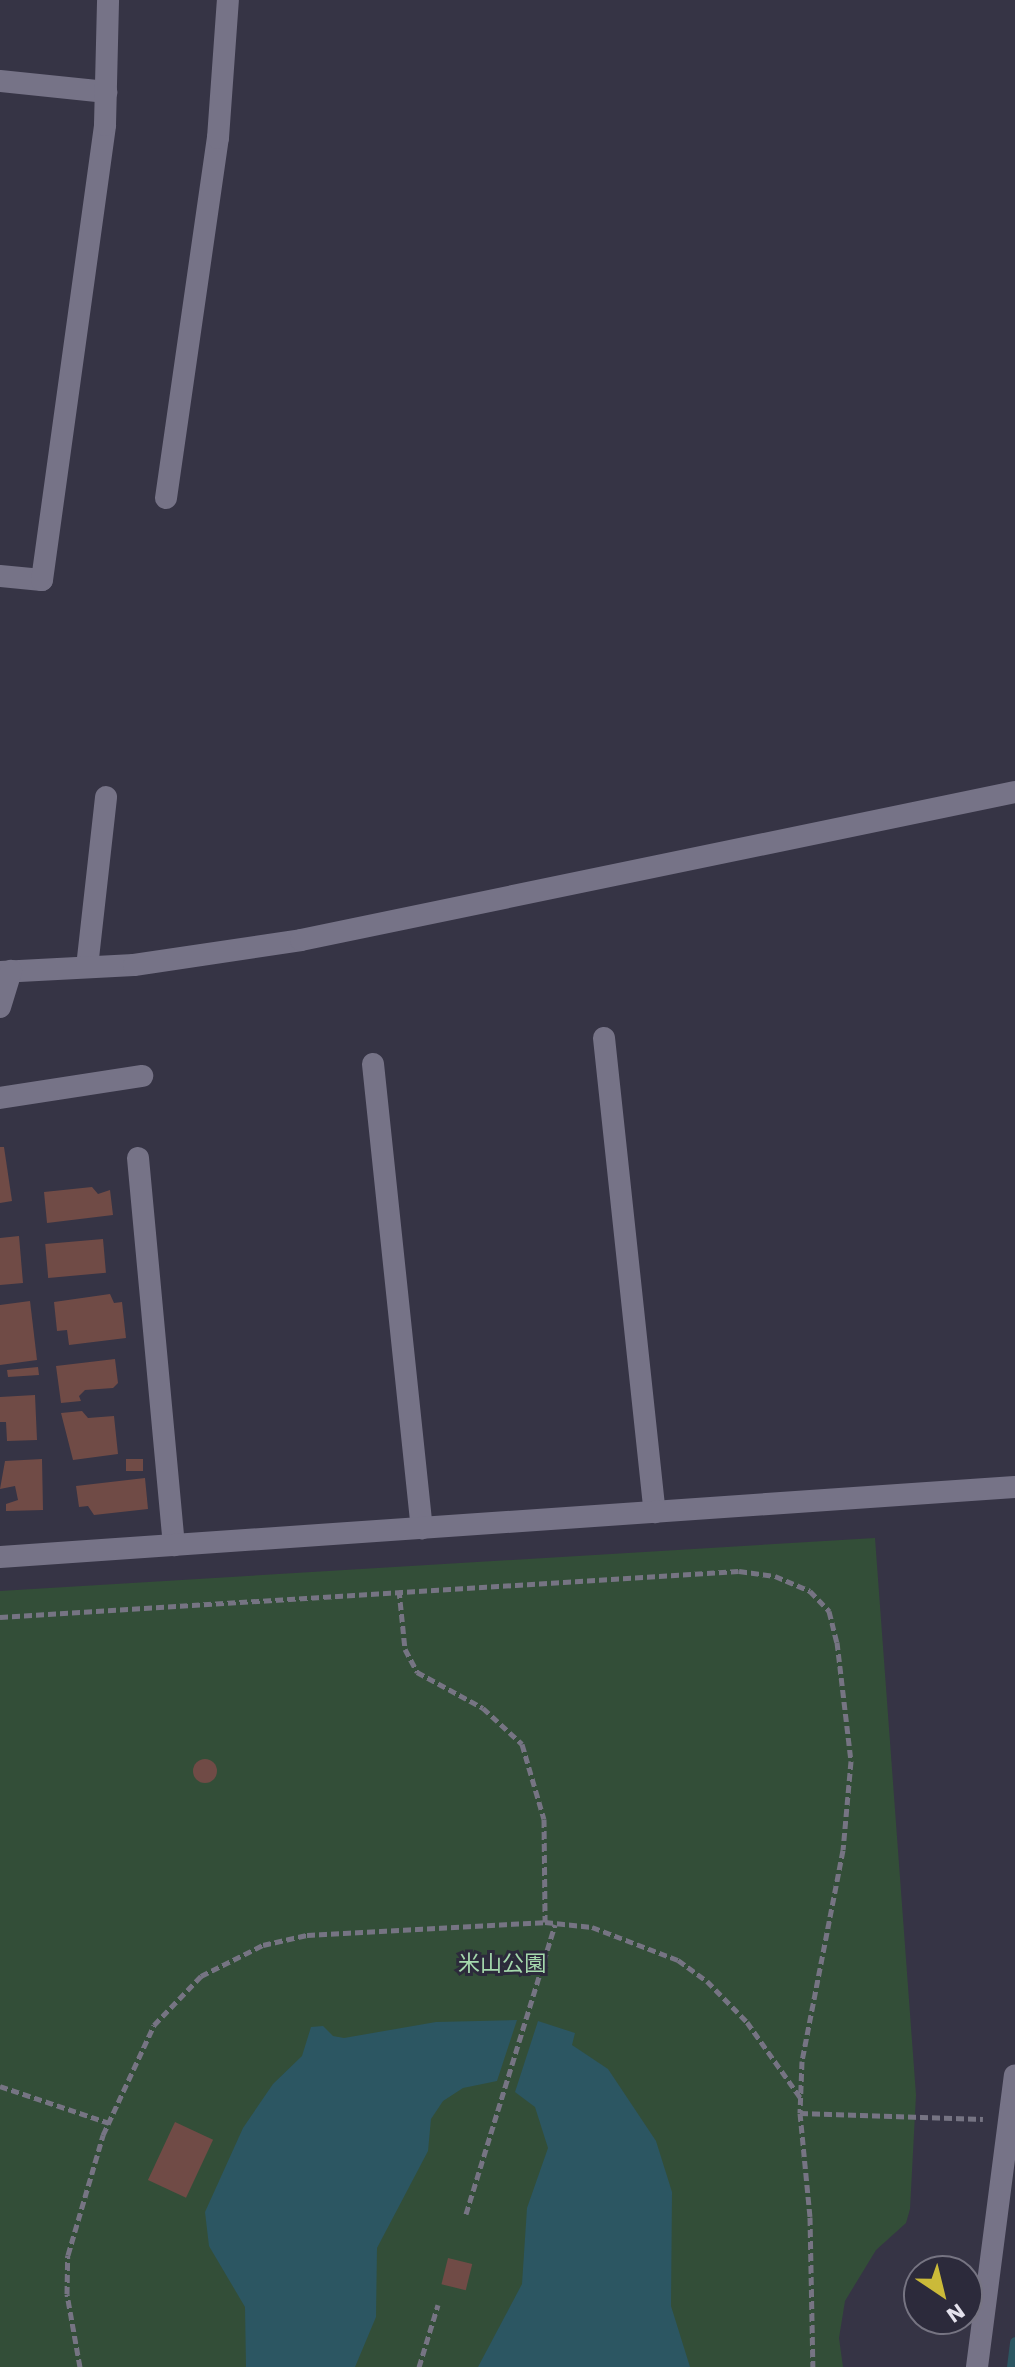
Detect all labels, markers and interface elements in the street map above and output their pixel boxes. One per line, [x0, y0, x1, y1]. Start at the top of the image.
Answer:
park label: 米山公園 [458, 1951, 546, 1977]
north arrow [903, 2255, 983, 2335]
text: N [942, 2299, 970, 2328]

